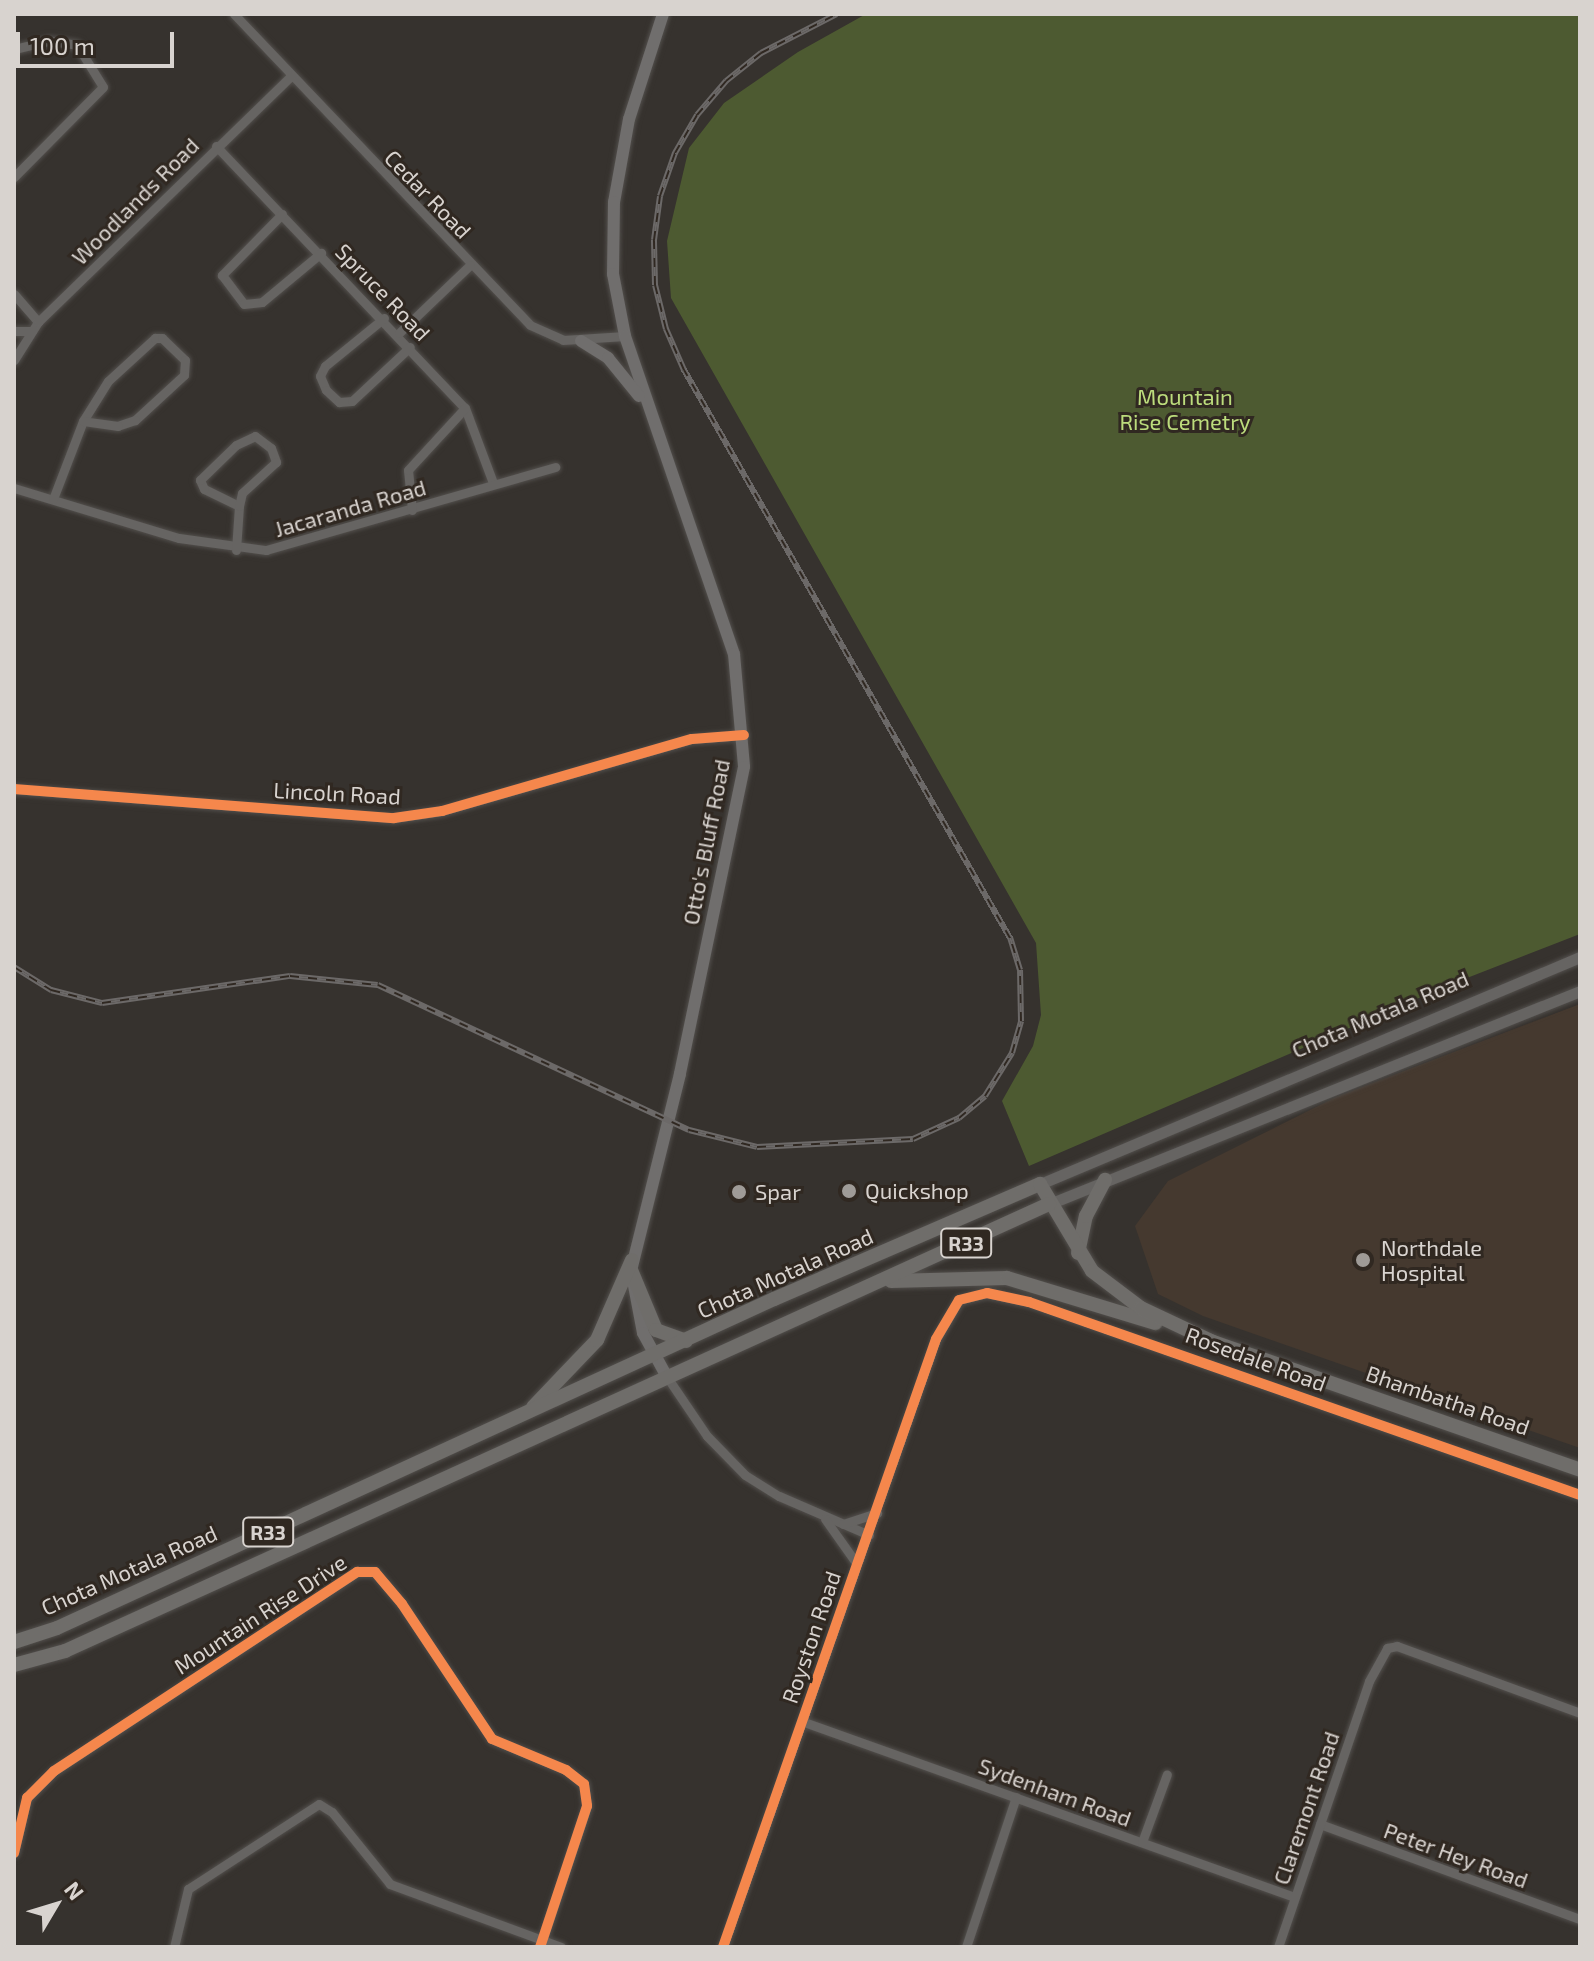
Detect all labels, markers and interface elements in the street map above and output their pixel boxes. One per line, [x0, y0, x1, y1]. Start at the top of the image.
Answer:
scale bar [20, 16, 178, 66]
text: 100 m [30, 31, 95, 60]
street label: Woodlands Road [66, 132, 204, 270]
street label: Cedar Road [379, 144, 477, 244]
street label: Spruce Road [330, 238, 436, 346]
park label: Mountain Rise Cemetry [1119, 383, 1251, 434]
street label: Jacaranda Road [271, 474, 429, 542]
street label: Otto's Bluff Road [677, 757, 735, 927]
street label: Lincoln Road [273, 776, 401, 810]
street label: Chota Motala Road [1288, 965, 1472, 1063]
place label: Quickshop [865, 1178, 969, 1204]
place label: Spar [755, 1179, 801, 1205]
marker: Quickshop [840, 1182, 858, 1200]
marker: Spar [730, 1183, 748, 1201]
street label: Chota Motala Road [693, 1222, 877, 1324]
road number: R33 [940, 1227, 992, 1259]
place label: Northdale Hospital [1381, 1234, 1482, 1286]
marker: Northdale Hospital [1352, 1249, 1374, 1271]
street label: Rosedale Road [1182, 1321, 1330, 1397]
street label: Bhambatha Road [1363, 1360, 1533, 1440]
road number: R33 [242, 1516, 294, 1548]
street label: Chota Motala Road [37, 1519, 221, 1621]
street label: Mountain Rise Drive [169, 1548, 351, 1680]
street label: Royston Road [776, 1568, 846, 1706]
street label: Claremont Road [1267, 1728, 1345, 1888]
street label: Sydenham Road [975, 1752, 1135, 1832]
street label: Peter Hey Road [1380, 1817, 1532, 1893]
north arrow [16, 1865, 96, 1945]
text: N [60, 1876, 90, 1904]

